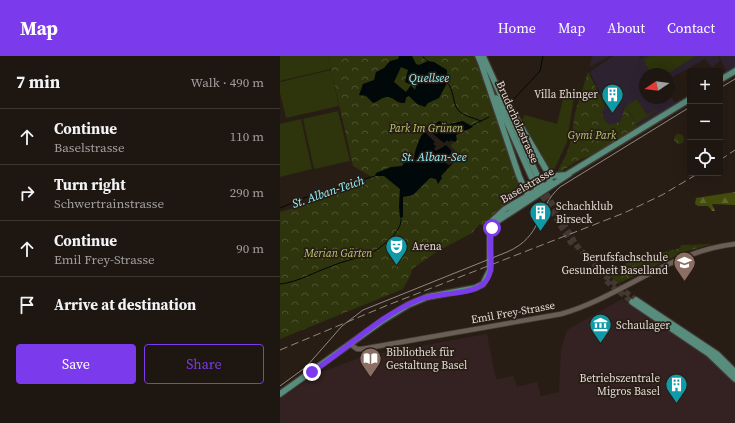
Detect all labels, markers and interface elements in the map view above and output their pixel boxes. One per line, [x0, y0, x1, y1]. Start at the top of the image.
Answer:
text: Map [20, 15, 58, 41]
text: Home [498, 18, 536, 38]
text: Map [558, 18, 585, 38]
text: About [607, 18, 645, 38]
text: Contact [667, 18, 715, 38]
north arrow [639, 68, 675, 104]
map controls [687, 68, 723, 176]
button: + [687, 68, 723, 104]
text: 7 min [16, 70, 60, 94]
water label: Quellsee [409, 70, 449, 86]
text: Walk · 490 m [191, 74, 264, 91]
street label: Bruderholzstrasse [493, 79, 543, 166]
building icon: Villa Ehinger [600, 81, 626, 114]
place label: Villa Ehinger [534, 87, 598, 102]
button: − [687, 104, 723, 140]
text: Continue [54, 118, 117, 139]
park label: Park Im Grünen [388, 121, 464, 136]
icon: ahead [16, 126, 38, 148]
text: 110 m [230, 128, 264, 145]
park label: Gymi Park [568, 128, 617, 143]
text: Baselstrasse [54, 139, 125, 156]
button: locate [687, 140, 723, 176]
water label: St. Alban-See [401, 149, 467, 165]
street label: Baselstrasse [498, 164, 557, 207]
water label: St. Alban-Teich [290, 172, 367, 212]
text: Turn right [54, 174, 126, 195]
icon: right [16, 182, 38, 204]
text: 290 m [230, 184, 264, 201]
text: Schwertrainstrasse [54, 195, 164, 212]
building icon: Schachklub Birseck [528, 199, 554, 232]
place label: Schachklub Birseck [556, 199, 613, 227]
route start [483, 219, 501, 237]
text: Continue [54, 230, 117, 251]
theatre icon: Arena [383, 233, 409, 266]
icon: ahead [16, 238, 38, 260]
place label: Arena [412, 239, 442, 254]
text: 90 m [236, 240, 264, 257]
park label: Merian Gärten [303, 246, 373, 261]
place label: Berufsfachschule Gesundheit Baselland [561, 250, 669, 278]
school or university icon: Berufsfachschule Gesundheit Baselland [671, 250, 697, 283]
text: Emil Frey-Strasse [54, 251, 155, 268]
icon: arrive [16, 294, 38, 316]
text: Arrive at destination [54, 294, 196, 315]
street label: Emil Frey-Strasse [470, 298, 557, 327]
museum icon: Schaulager [588, 312, 614, 345]
place label: Schaulager [616, 318, 670, 333]
button: Save [16, 344, 136, 384]
button: Share [144, 344, 264, 384]
library icon: Bibliothek für Gestaltung Basel [357, 345, 383, 378]
place label: Bibliothek für Gestaltung Basel [386, 345, 467, 373]
route end [303, 363, 321, 381]
place label: Betriebszentrale Migros Basel [580, 371, 660, 399]
building icon: Betriebszentrale Migros Basel [663, 371, 689, 404]

